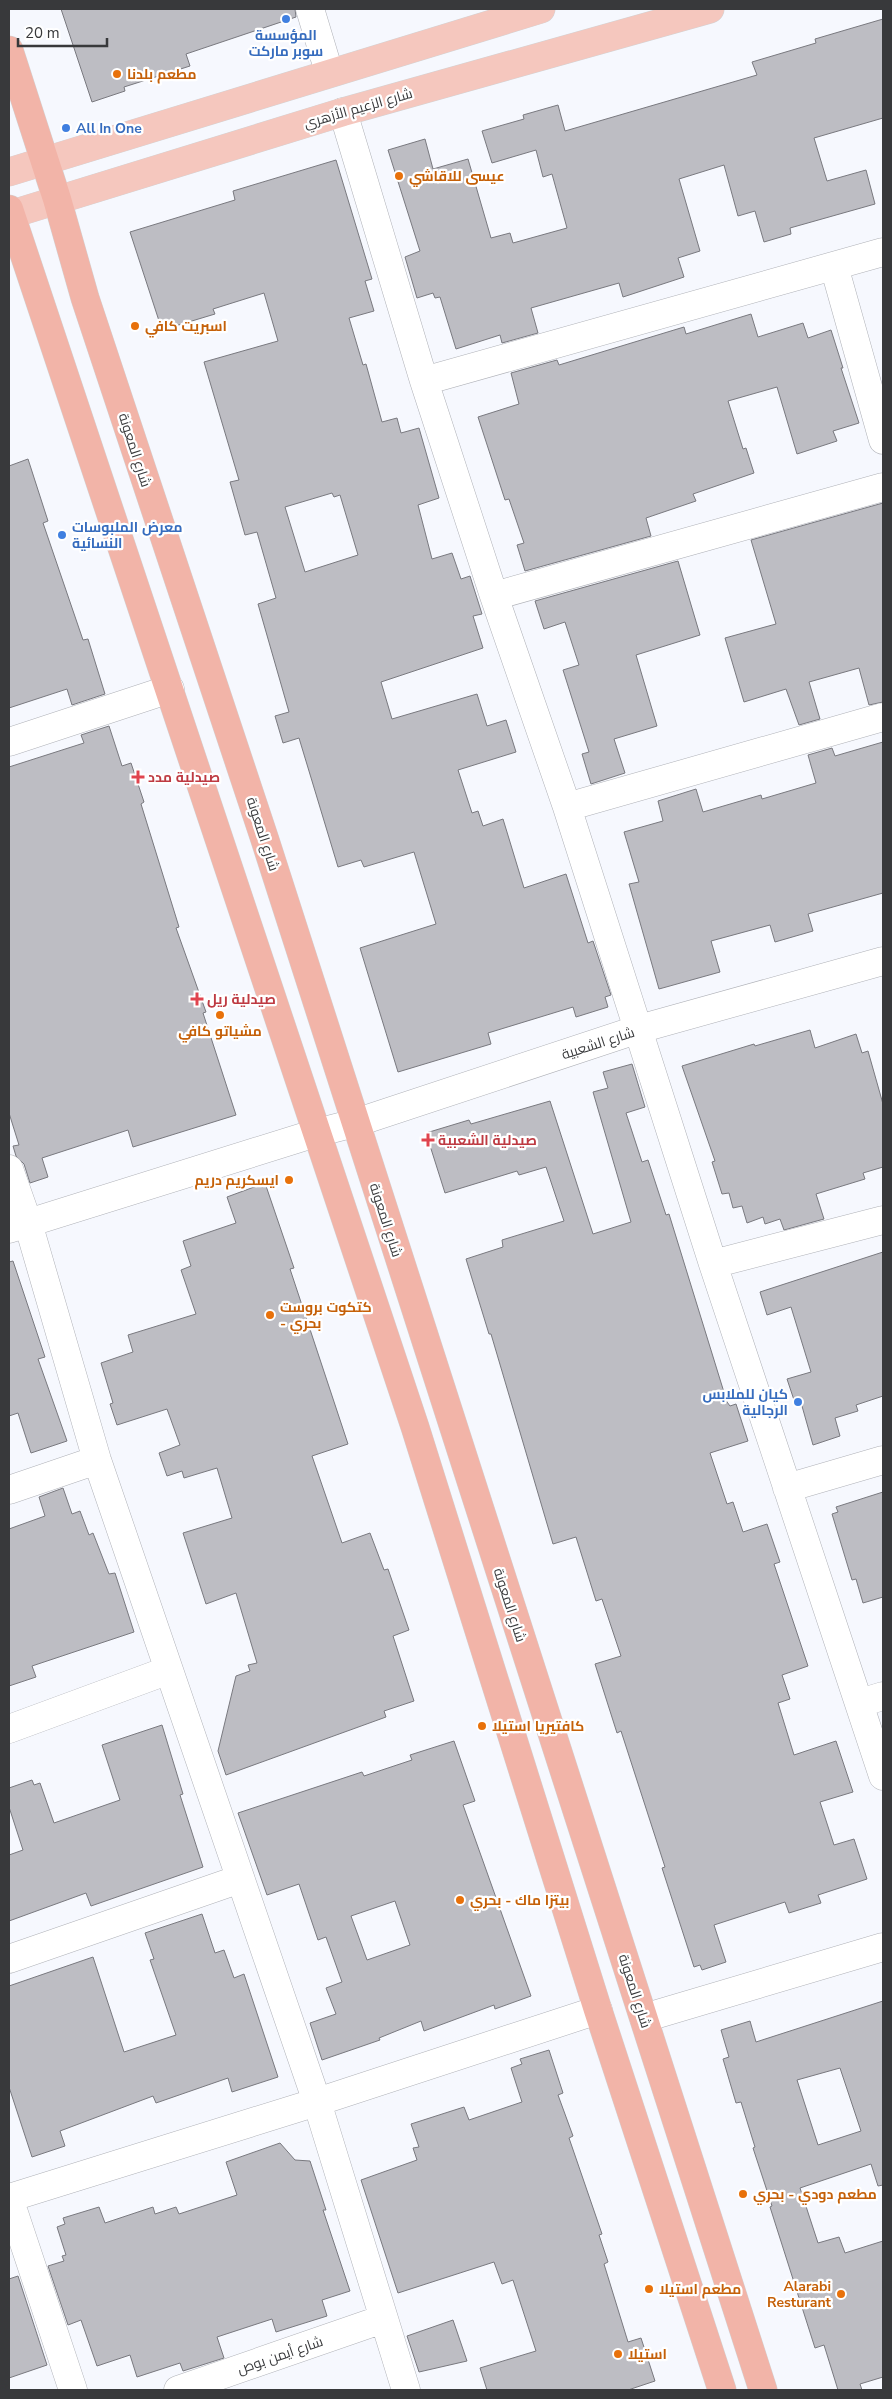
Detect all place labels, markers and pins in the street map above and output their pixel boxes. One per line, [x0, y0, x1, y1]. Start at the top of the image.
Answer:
marker: المؤسسة سوبر ماركت [280, 13, 292, 25]
place label: المؤسسة سوبر ماركت [249, 26, 323, 61]
place label: مطعم بلدنا [127, 65, 197, 84]
marker: مطعم بلدنا [111, 68, 123, 80]
place label: All In One [76, 119, 142, 138]
marker: All In One [60, 122, 72, 134]
place label: عيسى للاقاشي [409, 167, 504, 187]
marker: عيسى للاقاشي [393, 170, 405, 182]
place label: اسبريت كافي [145, 317, 227, 338]
marker: اسبريت كافي [129, 320, 141, 332]
place label: معرض الملبوسات النسائية [72, 518, 183, 553]
marker: معرض الملبوسات النسائية [56, 529, 68, 541]
place label: صيدلية مدد [148, 768, 220, 787]
marker: صيدلية مدد [132, 771, 144, 783]
place label: صيدلية ريل [207, 990, 276, 1009]
marker: صيدلية ريل [191, 993, 203, 1005]
marker: مشياتو كافي [214, 1009, 226, 1021]
place label: مشياتو كافي [178, 1022, 262, 1043]
place label: صيدلية الشعبية [438, 1131, 537, 1150]
marker: صيدلية الشعبية [422, 1134, 434, 1146]
place label: ايسكريم دريم [195, 1171, 279, 1190]
marker: ايسكريم دريم [283, 1174, 295, 1186]
place label: كتكوت بروست - بحري [280, 1298, 372, 1334]
marker: كتكوت بروست - بحري [264, 1309, 276, 1321]
place label: كيان للملابس الرجالية [702, 1385, 788, 1420]
marker: كيان للملابس الرجالية [792, 1396, 804, 1408]
place label: كافتيريا استيلا [492, 1717, 584, 1736]
marker: كافتيريا استيلا [476, 1720, 488, 1732]
place label: بيتزا ماك - بحري [470, 1891, 569, 1911]
marker: بيتزا ماك - بحري [454, 1894, 466, 1906]
place label: مطعم دودي - بحري [753, 2185, 877, 2205]
marker: مطعم دودي - بحري [737, 2188, 749, 2200]
place label: Alarabi Resturant [767, 2277, 832, 2312]
place label: مطعم استيلا [659, 2280, 741, 2299]
marker: مطعم استيلا [643, 2283, 655, 2295]
marker: Alarabi Resturant [835, 2288, 847, 2300]
place label: استيلا [628, 2345, 667, 2364]
marker: استيلا [612, 2348, 624, 2360]

